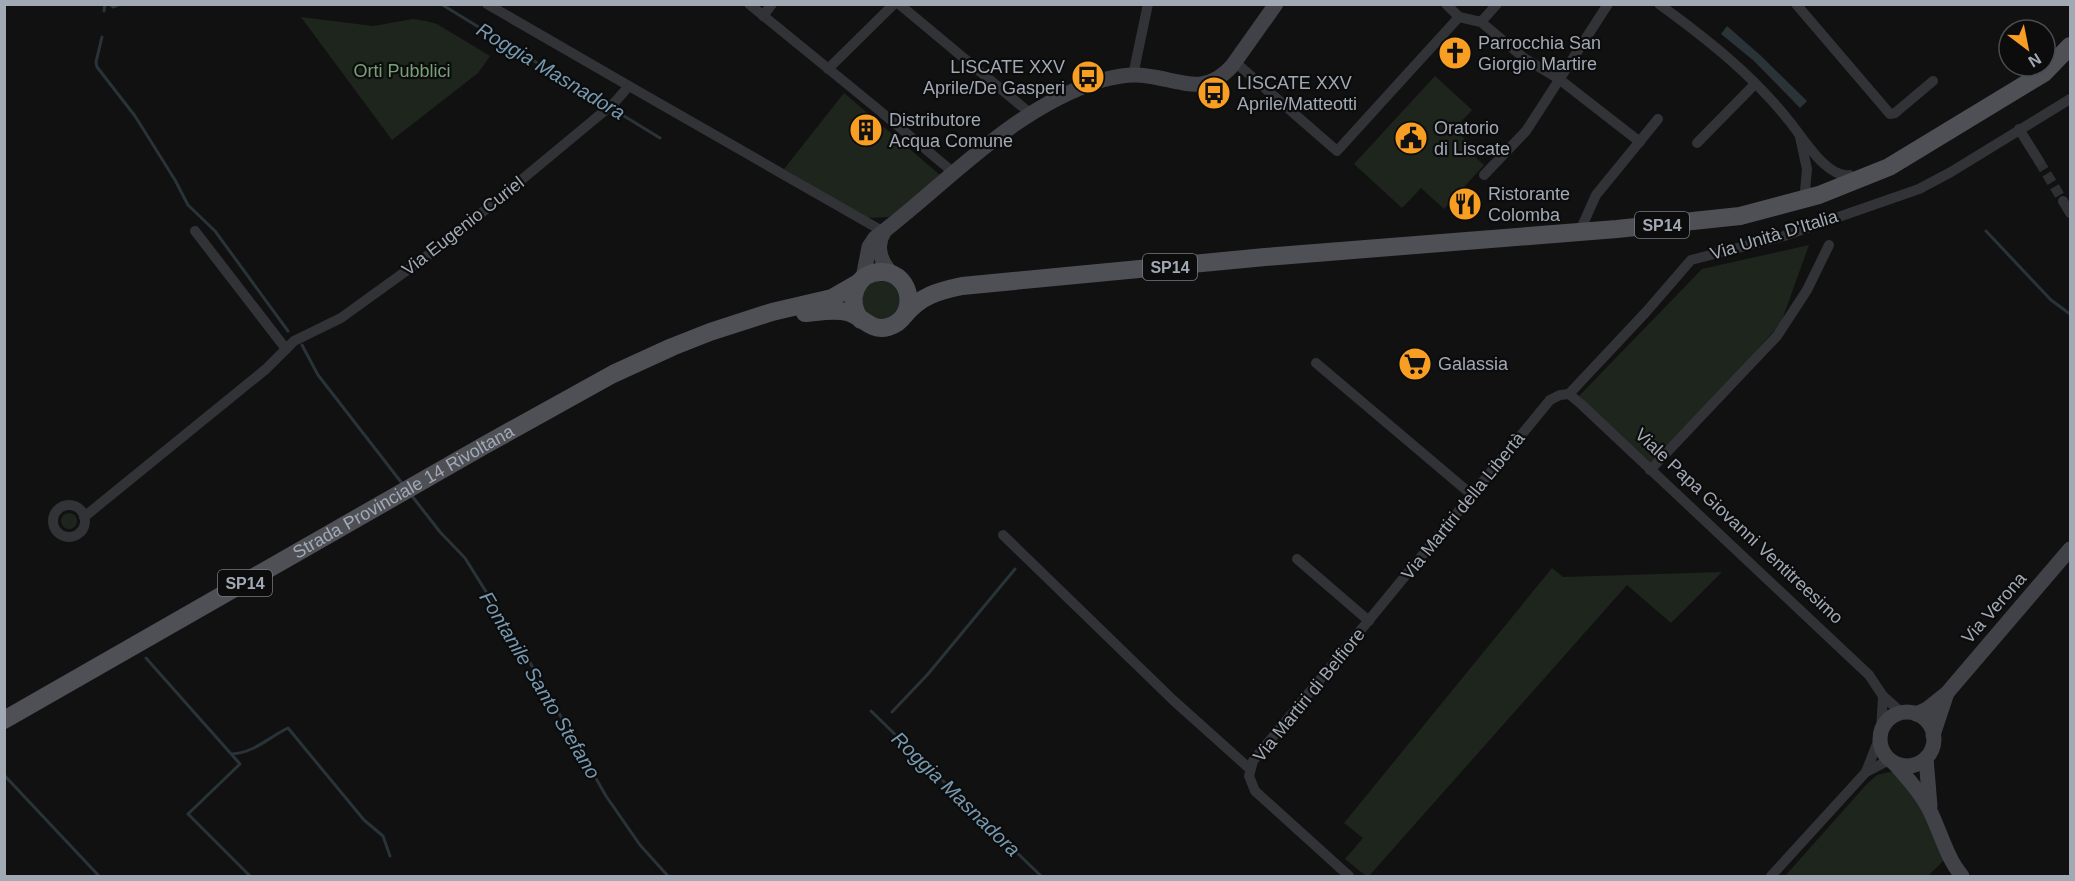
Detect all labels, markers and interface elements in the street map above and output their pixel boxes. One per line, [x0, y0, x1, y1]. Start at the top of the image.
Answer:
water label: Roggia Masnadora [473, 18, 629, 124]
north arrow [1997, 18, 2057, 78]
place label: Parrocchia San Giorgio Martire [1478, 33, 1601, 74]
church icon: Parrocchia San Giorgio Martire [1437, 35, 1473, 71]
text: N [2025, 50, 2044, 71]
place label: LISCATE XXV Aprile/De Gasperi [923, 57, 1065, 98]
bus stop icon: LISCATE XXV Aprile/De Gasperi [1070, 59, 1106, 95]
park label: Orti Pubblici [353, 61, 451, 81]
place label: LISCATE XXV Aprile/Matteotti [1237, 73, 1357, 114]
bus stop icon: LISCATE XXV Aprile/Matteotti [1196, 75, 1232, 111]
place label: Distributore Acqua Comune [889, 110, 1013, 151]
building icon: Distributore Acqua Comune [848, 112, 884, 148]
place label: Oratorio di Liscate [1434, 118, 1510, 159]
public building icon: Oratorio di Liscate [1393, 120, 1429, 156]
street label: Via Eugenio Curiel [398, 172, 528, 280]
place label: Ristorante Colomba [1488, 184, 1570, 225]
restaurant icon: Ristorante Colomba [1447, 186, 1483, 222]
street label: Via Unità D'Italia [1708, 206, 1841, 264]
road number: SP14 [1635, 212, 1689, 238]
road number: SP14 [1143, 254, 1197, 280]
supermarket icon: Galassia [1397, 346, 1433, 382]
place label: Galassia [1438, 354, 1509, 374]
street label: Strada Provinciale 14 Rivoltana [289, 420, 518, 563]
street label: Viale Papa Giovanni Ventitreesimo [1631, 424, 1847, 628]
street label: Via Martiri della Libertà [1397, 428, 1529, 584]
street label: Via Verona [1958, 568, 2031, 648]
road number: SP14 [218, 570, 272, 596]
water label: Fontanile Santo Stefano [475, 587, 605, 783]
street label: Via Martiri di Belfiore [1249, 624, 1369, 766]
water label: Roggia Masnadora [888, 727, 1024, 861]

